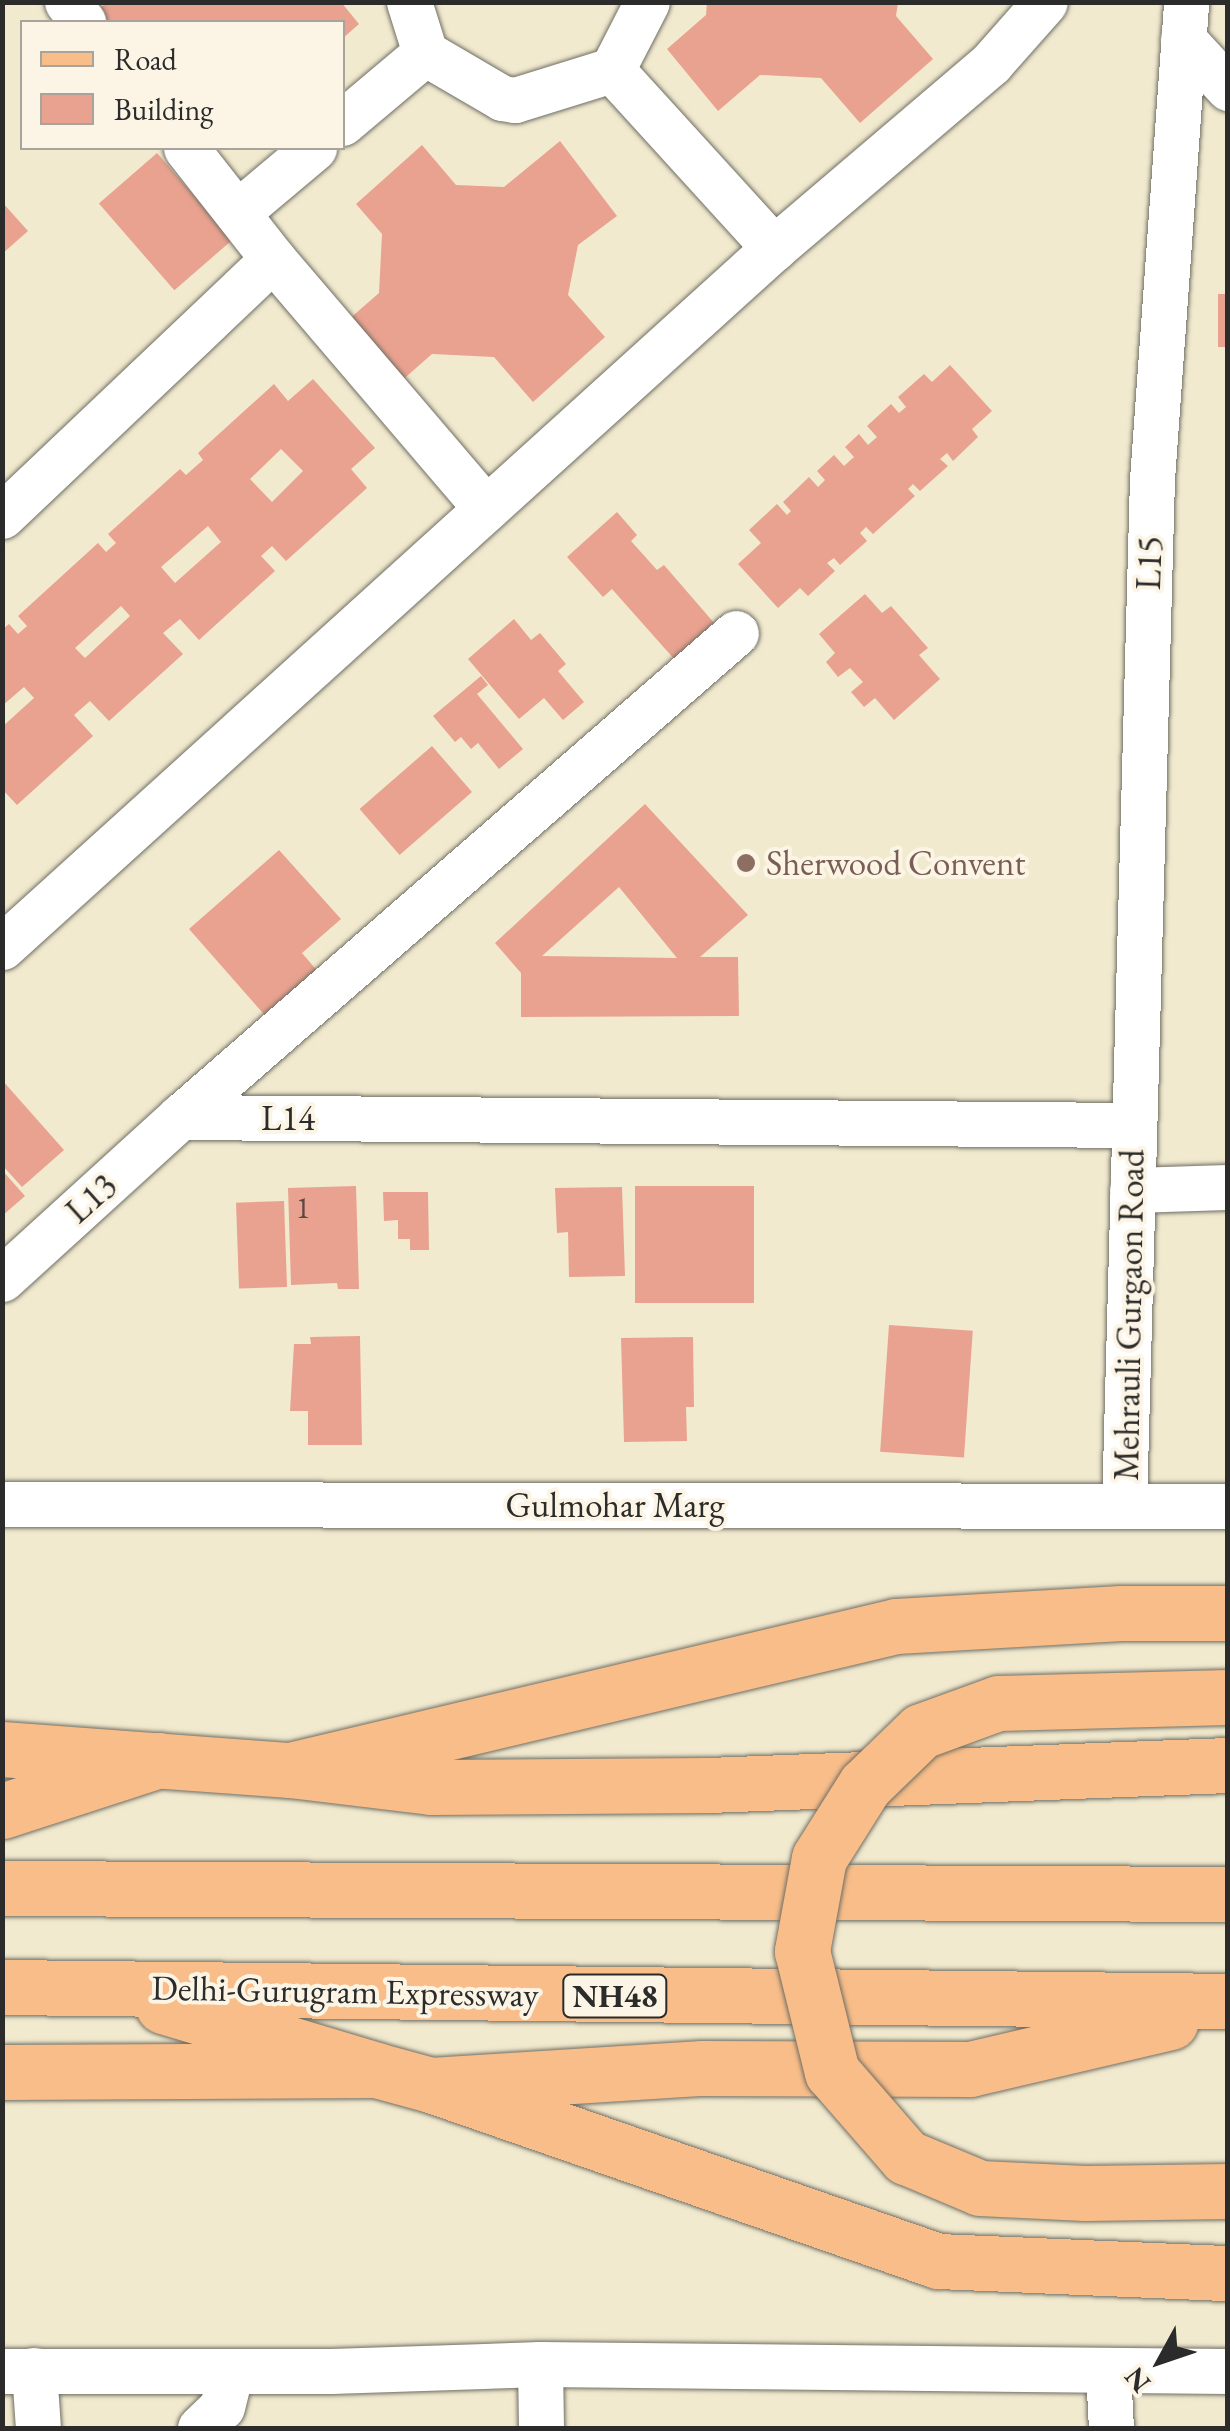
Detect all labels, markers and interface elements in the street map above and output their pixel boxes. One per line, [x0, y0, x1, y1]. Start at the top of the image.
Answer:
legend [20, 20, 345, 150]
text: Road [114, 40, 177, 79]
text: Building [114, 90, 213, 129]
street label: L15 [1127, 535, 1171, 591]
place label: Sherwood Convent [766, 842, 1025, 884]
marker: Sherwood Convent [735, 852, 757, 874]
street label: L14 [261, 1097, 315, 1139]
street label: Mehrauli Gurgaon Road [1105, 1149, 1153, 1481]
street label: L13 [57, 1164, 125, 1232]
house number: 1 [296, 1190, 310, 1226]
street label: Gulmohar Marg [506, 1484, 724, 1526]
street label: Delhi-Gurugram Expressway [151, 1967, 539, 2015]
road number: NH48 [560, 1969, 670, 2023]
north arrow [1110, 2311, 1210, 2411]
text: N [1116, 2360, 1158, 2401]

